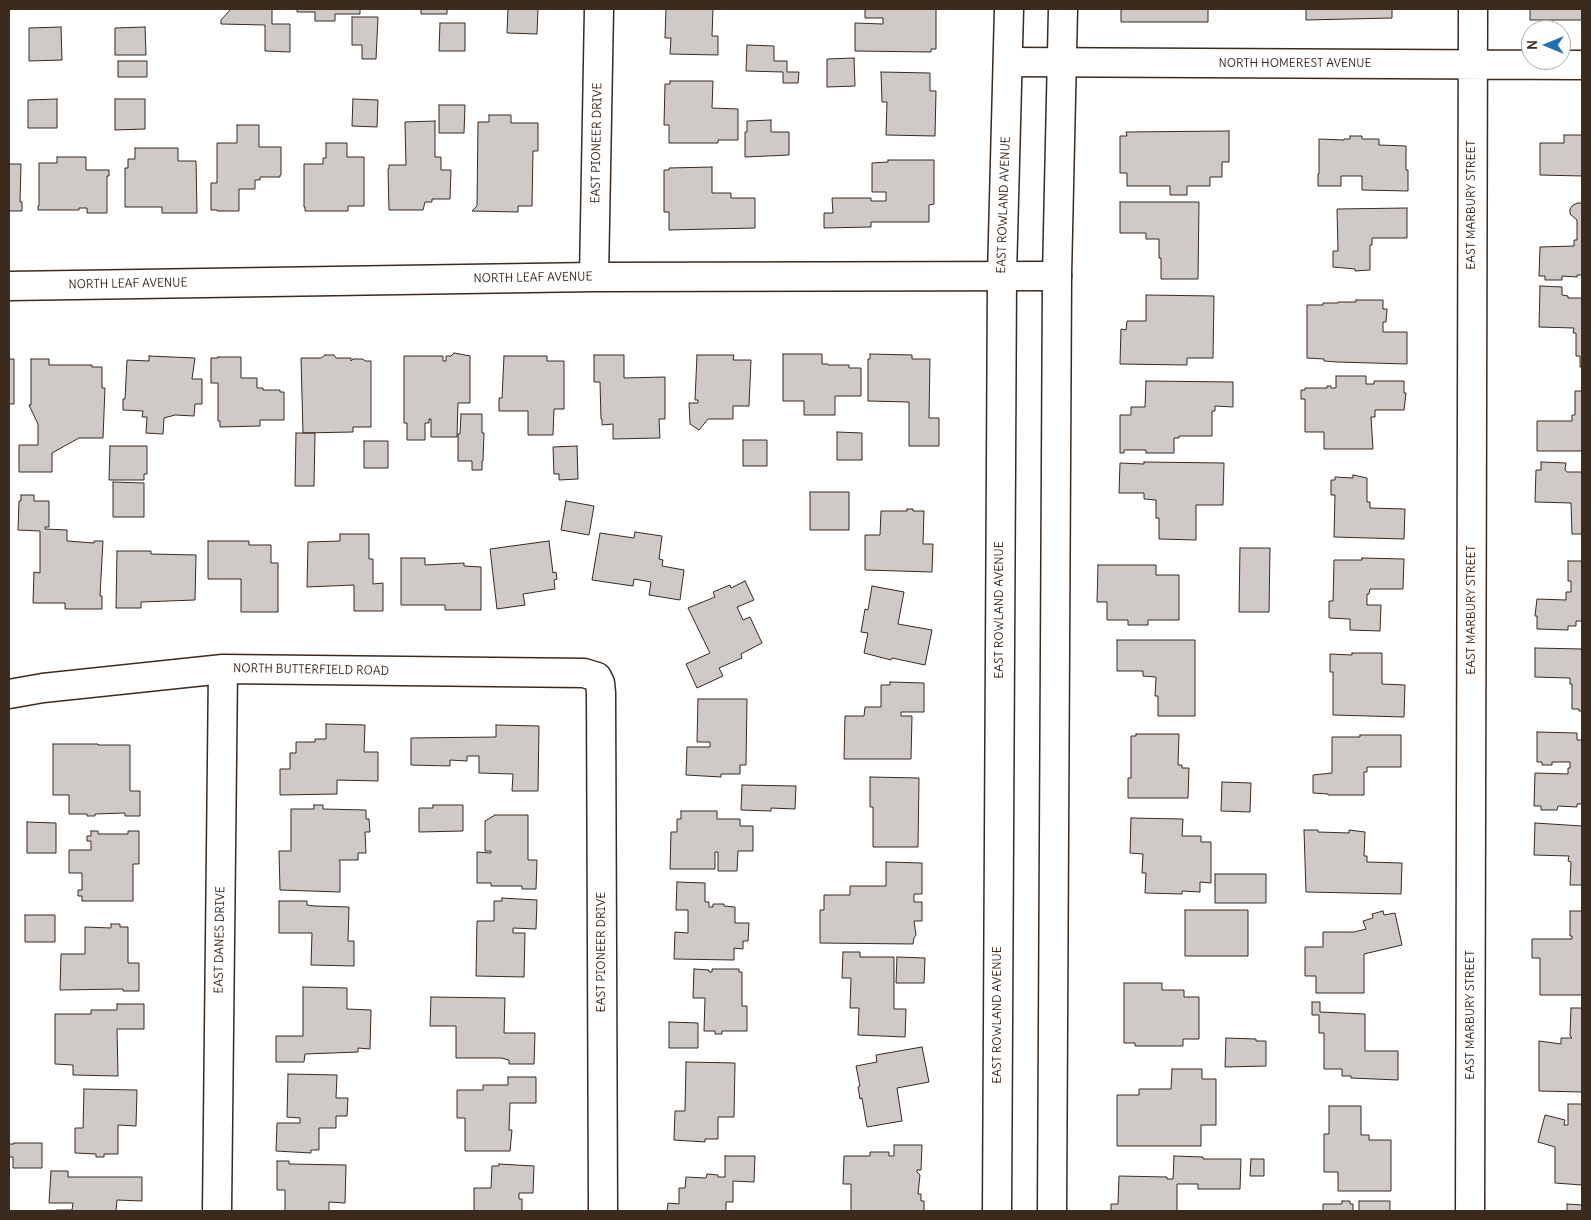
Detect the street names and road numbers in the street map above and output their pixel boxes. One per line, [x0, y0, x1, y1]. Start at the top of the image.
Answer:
street label: NORTH HOMEREST AVENUE [1218, 57, 1372, 71]
street label: EAST PIONEER DRIVE [589, 82, 605, 204]
street label: EAST ROWLAND AVENUE [994, 136, 1014, 274]
street label: EAST MARBURY STREET [1465, 140, 1479, 270]
street label: NORTH LEAF AVENUE [473, 270, 593, 286]
street label: NORTH LEAF AVENUE [68, 276, 188, 292]
street label: EAST ROWLAND AVENUE [993, 541, 1007, 679]
street label: EAST MARBURY STREET [1465, 545, 1479, 675]
street label: NORTH BUTTERFIELD ROAD [233, 661, 389, 679]
street label: EAST DANES DRIVE [212, 886, 228, 994]
street label: EAST PIONEER DRIVE [595, 892, 609, 1012]
street label: EAST ROWLAND AVENUE [991, 946, 1005, 1084]
street label: EAST MARBURY STREET [1464, 950, 1478, 1080]

